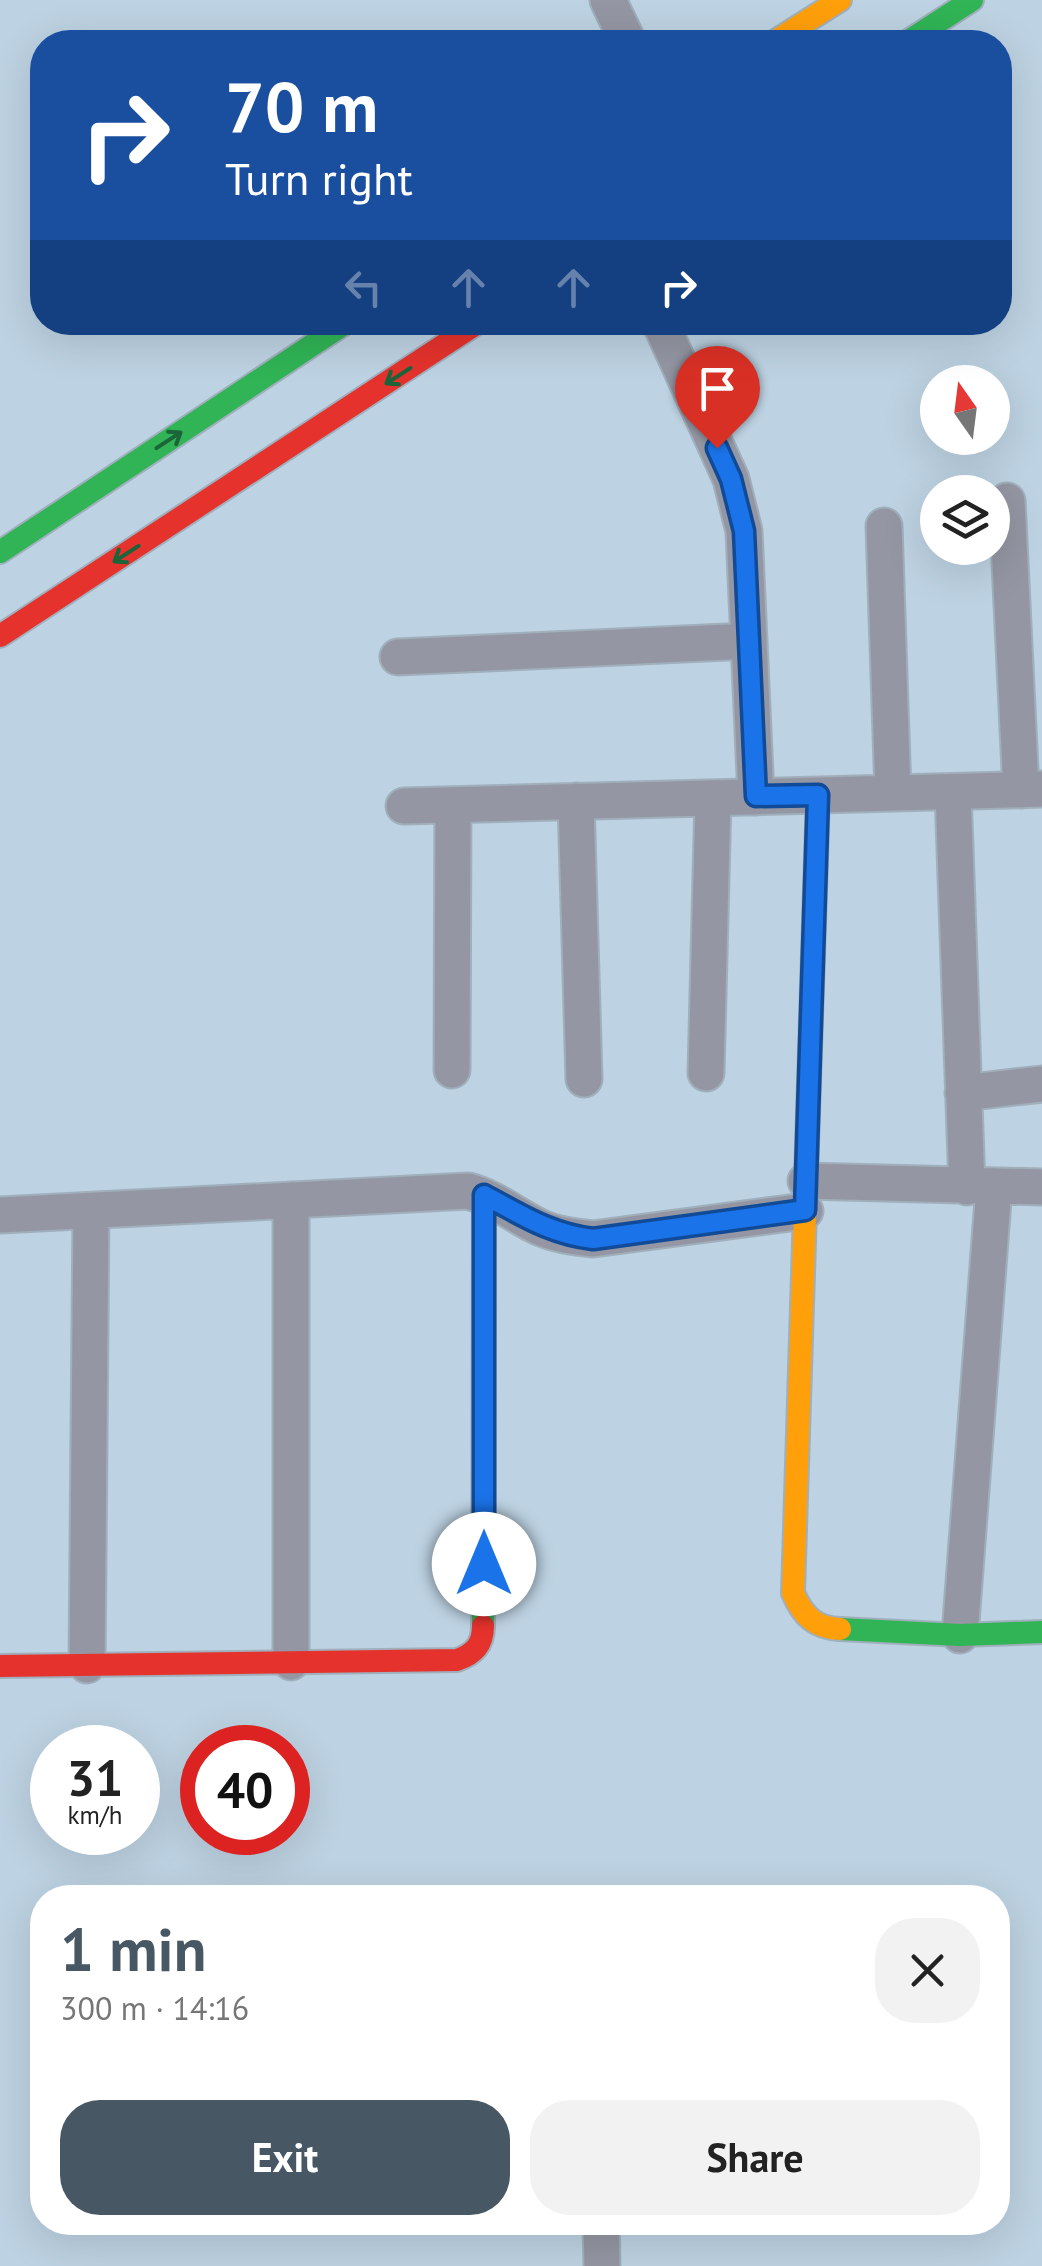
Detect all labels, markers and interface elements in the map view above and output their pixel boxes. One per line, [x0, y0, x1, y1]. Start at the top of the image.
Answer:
text: 70 m [225, 61, 378, 151]
icon: right [60, 70, 190, 200]
text: Turn right [225, 149, 413, 207]
icon: left [336, 260, 391, 315]
icon: ahead [441, 260, 496, 315]
icon: ahead [546, 260, 601, 315]
icon: right [651, 260, 706, 315]
pin [675, 346, 760, 449]
icon: arrive [690, 361, 745, 416]
one-way arrow [384, 365, 412, 386]
north arrow [920, 365, 1010, 455]
map controls [920, 365, 1010, 565]
one-way arrow [154, 430, 182, 451]
button: layers [920, 475, 1010, 565]
one-way arrow [112, 543, 140, 564]
position arrow [432, 1512, 536, 1616]
speed limit sign: 40 [180, 1725, 310, 1855]
text: 31 [67, 1745, 123, 1810]
text: km/h [68, 1799, 122, 1831]
text: 1 min [60, 1910, 206, 1988]
button: close [875, 1918, 980, 2023]
text: 300 m · 14:16 [60, 1987, 249, 2029]
button: Exit [60, 2100, 510, 2215]
button: Share [530, 2100, 980, 2215]

